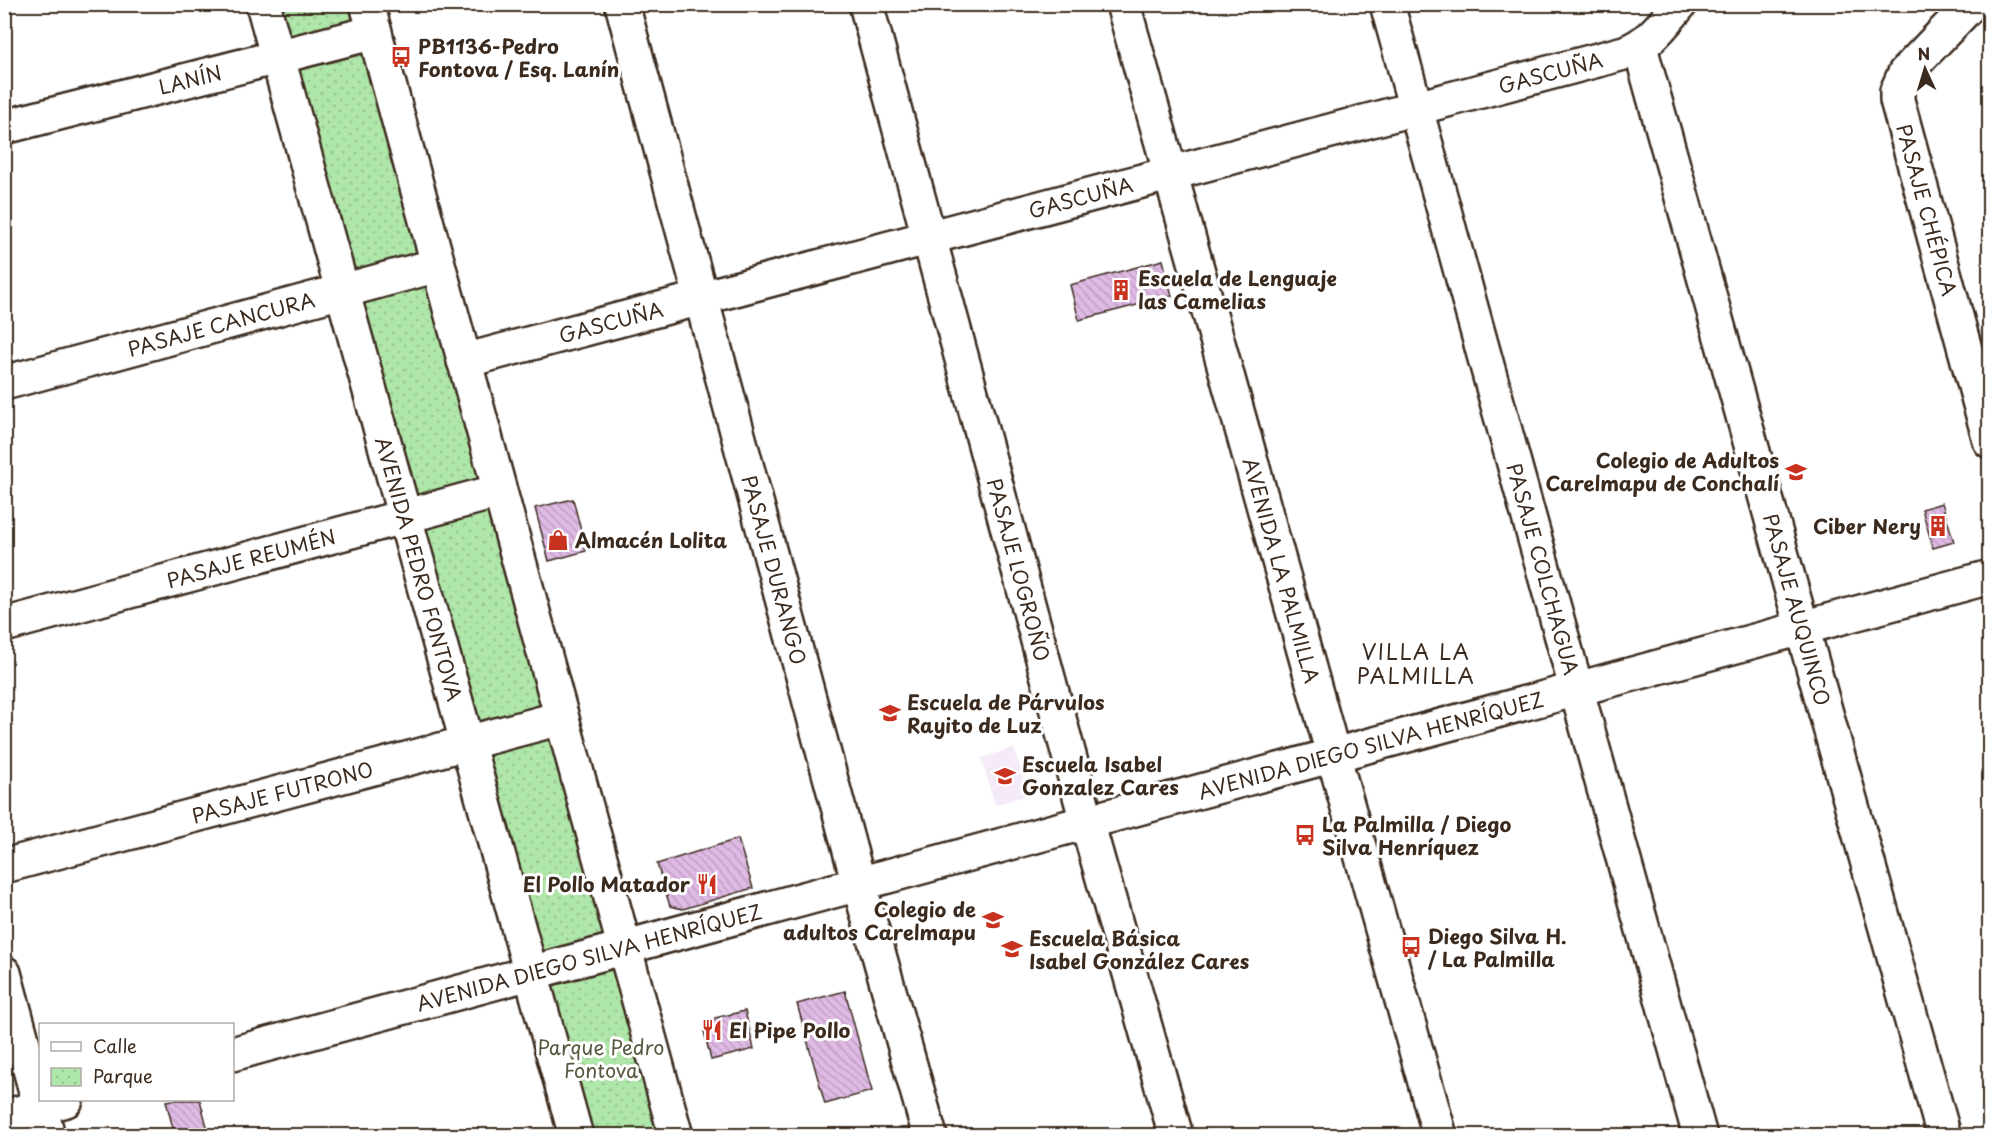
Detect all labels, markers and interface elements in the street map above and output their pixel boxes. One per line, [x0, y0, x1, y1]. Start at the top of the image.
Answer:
place label: PB1136-Pedro Fontova / Esq. Lanín [418, 31, 619, 84]
north arrow [1895, 39, 1955, 99]
text: N [1917, 41, 1931, 65]
street label: GASCUÑA [1495, 44, 1606, 101]
bus stop icon: PB1136-Pedro Fontova / Esq. Lanín [389, 45, 413, 69]
street label: LANÍN [155, 57, 225, 102]
street label: PASAJE CHÉPICA [1889, 120, 1965, 299]
street label: GASCUÑA [1025, 169, 1136, 225]
place label: Escuela de Lenguaje las Camelias [1138, 263, 1337, 316]
building icon: Escuela de Lenguaje las Camelias [1109, 278, 1133, 302]
street label: PASAJE CANCURA [124, 284, 318, 364]
street label: GASCUÑA [555, 294, 666, 350]
street label: AVENIDA PEDRO FONTOVA [368, 433, 470, 704]
place label: Colegio de Adultos Carelmapu de Conchalí [1545, 445, 1780, 498]
street label: AVENIDA LA PALMILLA [1236, 454, 1327, 686]
street label: PASAJE COLCHAGUA [1500, 460, 1587, 678]
school or university icon: Colegio de Adultos Carelmapu de Conchalí [1784, 460, 1808, 484]
street label: PASAJE DURANGO [735, 472, 814, 668]
street label: PASAJE LOGROÑO [980, 475, 1058, 665]
street label: PASAJE AUQUINCO [1756, 510, 1838, 709]
place label: Ciber Nery [1813, 511, 1921, 541]
building icon: Ciber Nery [1926, 514, 1950, 538]
street label: PASAJE REUMÉN [163, 521, 339, 595]
place label: Almacén Lolita [575, 525, 727, 555]
shop icon: Almacén Lolita [546, 528, 570, 552]
district label: VILLA LA PALMILLA [1357, 635, 1475, 691]
street label: AVENIDA DIEGO SILVA HENRÍQUEZ [1195, 684, 1547, 806]
place label: Escuela de Párvulos Rayito de Luz [907, 687, 1105, 740]
school or university icon: Escuela de Párvulos Rayito de Luz [878, 701, 902, 725]
place label: Escuela Isabel Gonzalez Cares [1022, 749, 1179, 802]
street label: PASAJE FUTRONO [188, 754, 376, 830]
school or university icon: Escuela Isabel Gonzalez Cares [993, 764, 1017, 788]
place label: La Palmilla / Diego Silva Henríquez [1322, 809, 1511, 862]
bus stop icon: La Palmilla / Diego Silva Henríquez [1293, 823, 1317, 847]
place label: El Pollo Matador [523, 869, 691, 899]
restaurant icon: El Pollo Matador [695, 872, 719, 896]
place label: Colegio de adultos Carelmapu [783, 894, 976, 947]
street label: AVENIDA DIEGO SILVA HENRÍQUEZ [413, 896, 765, 1018]
school or university icon: Colegio de adultos Carelmapu [981, 908, 1005, 932]
place label: Diego Silva H. / La Palmilla [1427, 921, 1567, 974]
place label: Escuela Básica Isabel González Cares [1029, 923, 1250, 976]
bus stop icon: Diego Silva H. / La Palmilla [1399, 935, 1423, 959]
school or university icon: Escuela Básica Isabel González Cares [1000, 937, 1024, 961]
place label: El Pipe Pollo [729, 1015, 850, 1045]
restaurant icon: El Pipe Pollo [700, 1018, 724, 1042]
legend [39, 1023, 234, 1101]
text: Calle [93, 1032, 137, 1059]
park label: Parque Pedro Fontova [538, 1032, 664, 1085]
text: Parque [93, 1062, 153, 1089]

